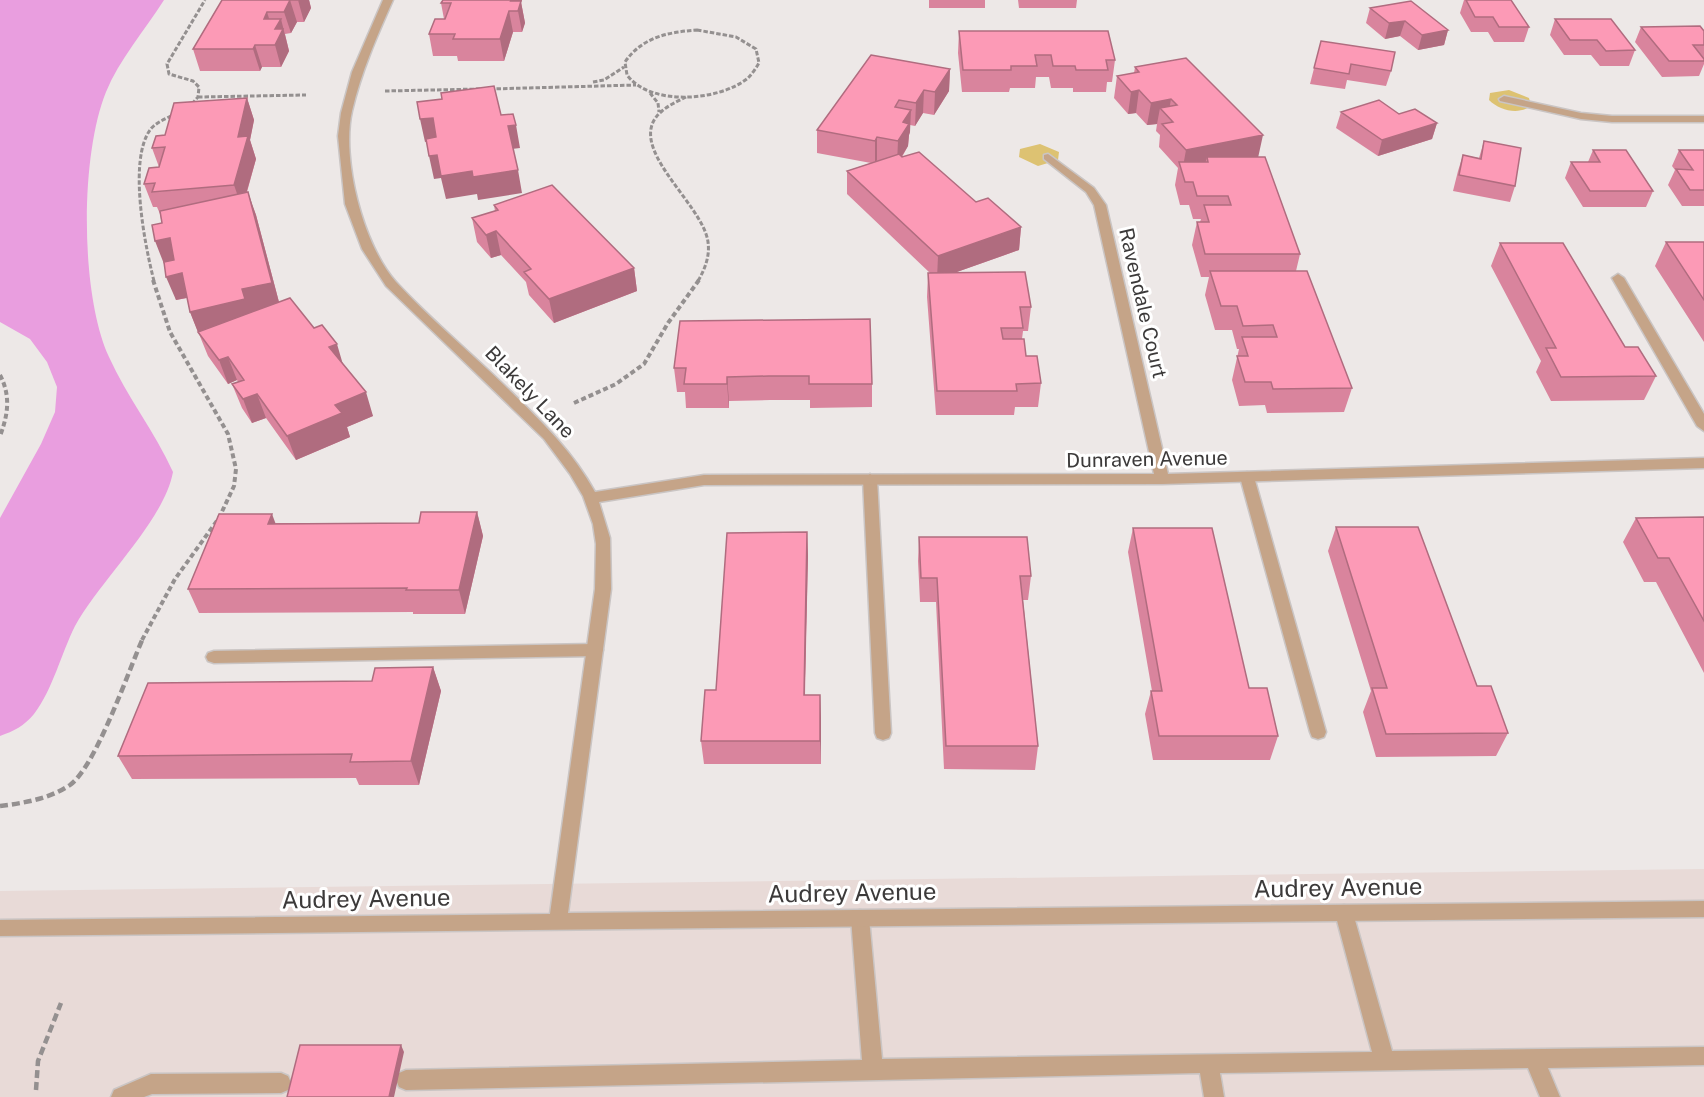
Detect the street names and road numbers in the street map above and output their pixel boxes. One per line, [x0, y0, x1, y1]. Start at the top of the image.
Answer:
street label: Ravendale Court [1114, 226, 1172, 380]
street label: Blakely Lane [480, 341, 580, 443]
street label: Dunraven Avenue [1066, 446, 1228, 472]
street label: Audrey Avenue [1253, 872, 1423, 902]
street label: Audrey Avenue [767, 877, 937, 907]
street label: Audrey Avenue [281, 883, 451, 913]

